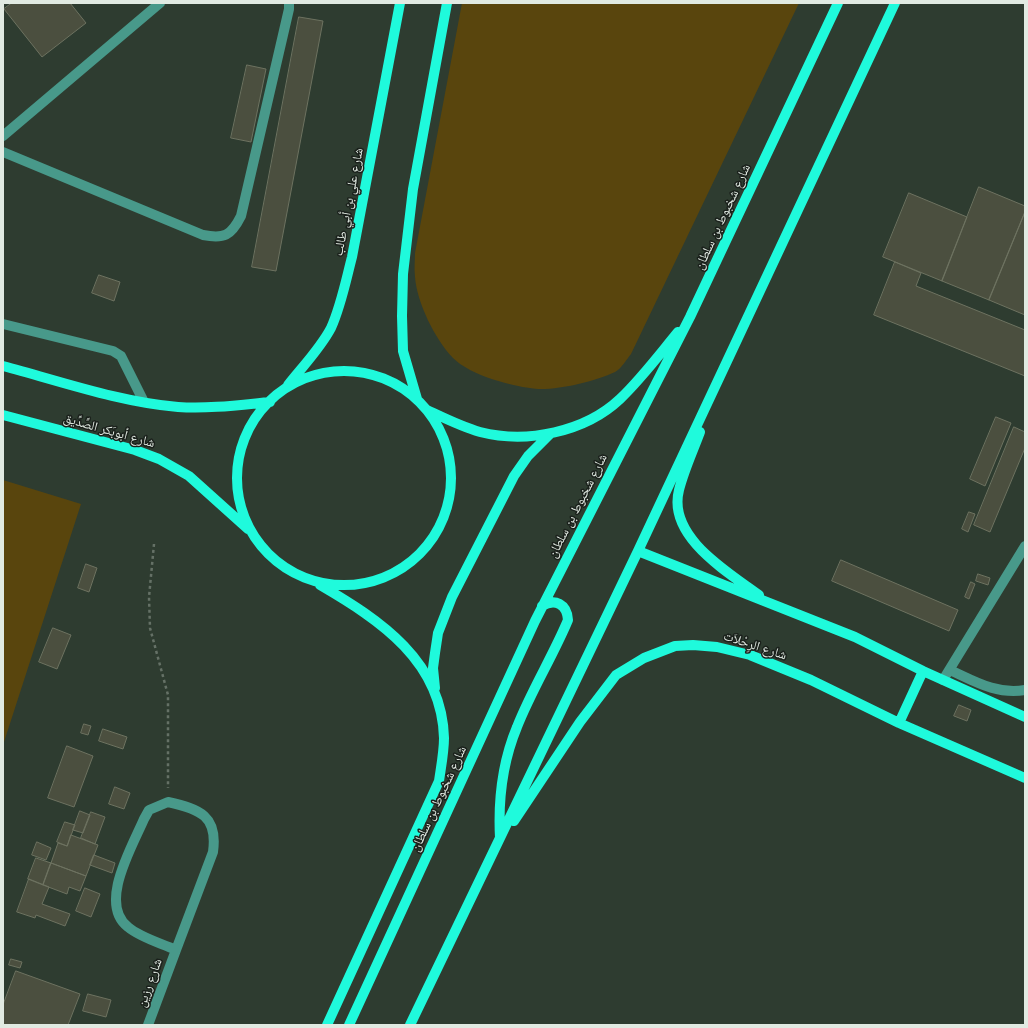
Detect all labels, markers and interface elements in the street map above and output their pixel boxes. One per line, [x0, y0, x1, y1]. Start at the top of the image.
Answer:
street label: شارع علي بن أبي طالب [331, 147, 367, 257]
street label: شارع شخبوط بن سلطان [692, 162, 754, 272]
street label: شارع أبوبَكر الصِّدِّيق [61, 410, 157, 452]
street label: شارع شخبوط بن سلطان [545, 451, 611, 561]
street label: شارع الرِحْلاَت [721, 628, 789, 664]
street label: شارع شخبوط بن سلطان [408, 744, 470, 854]
street label: شارع رزين [134, 957, 166, 1009]

